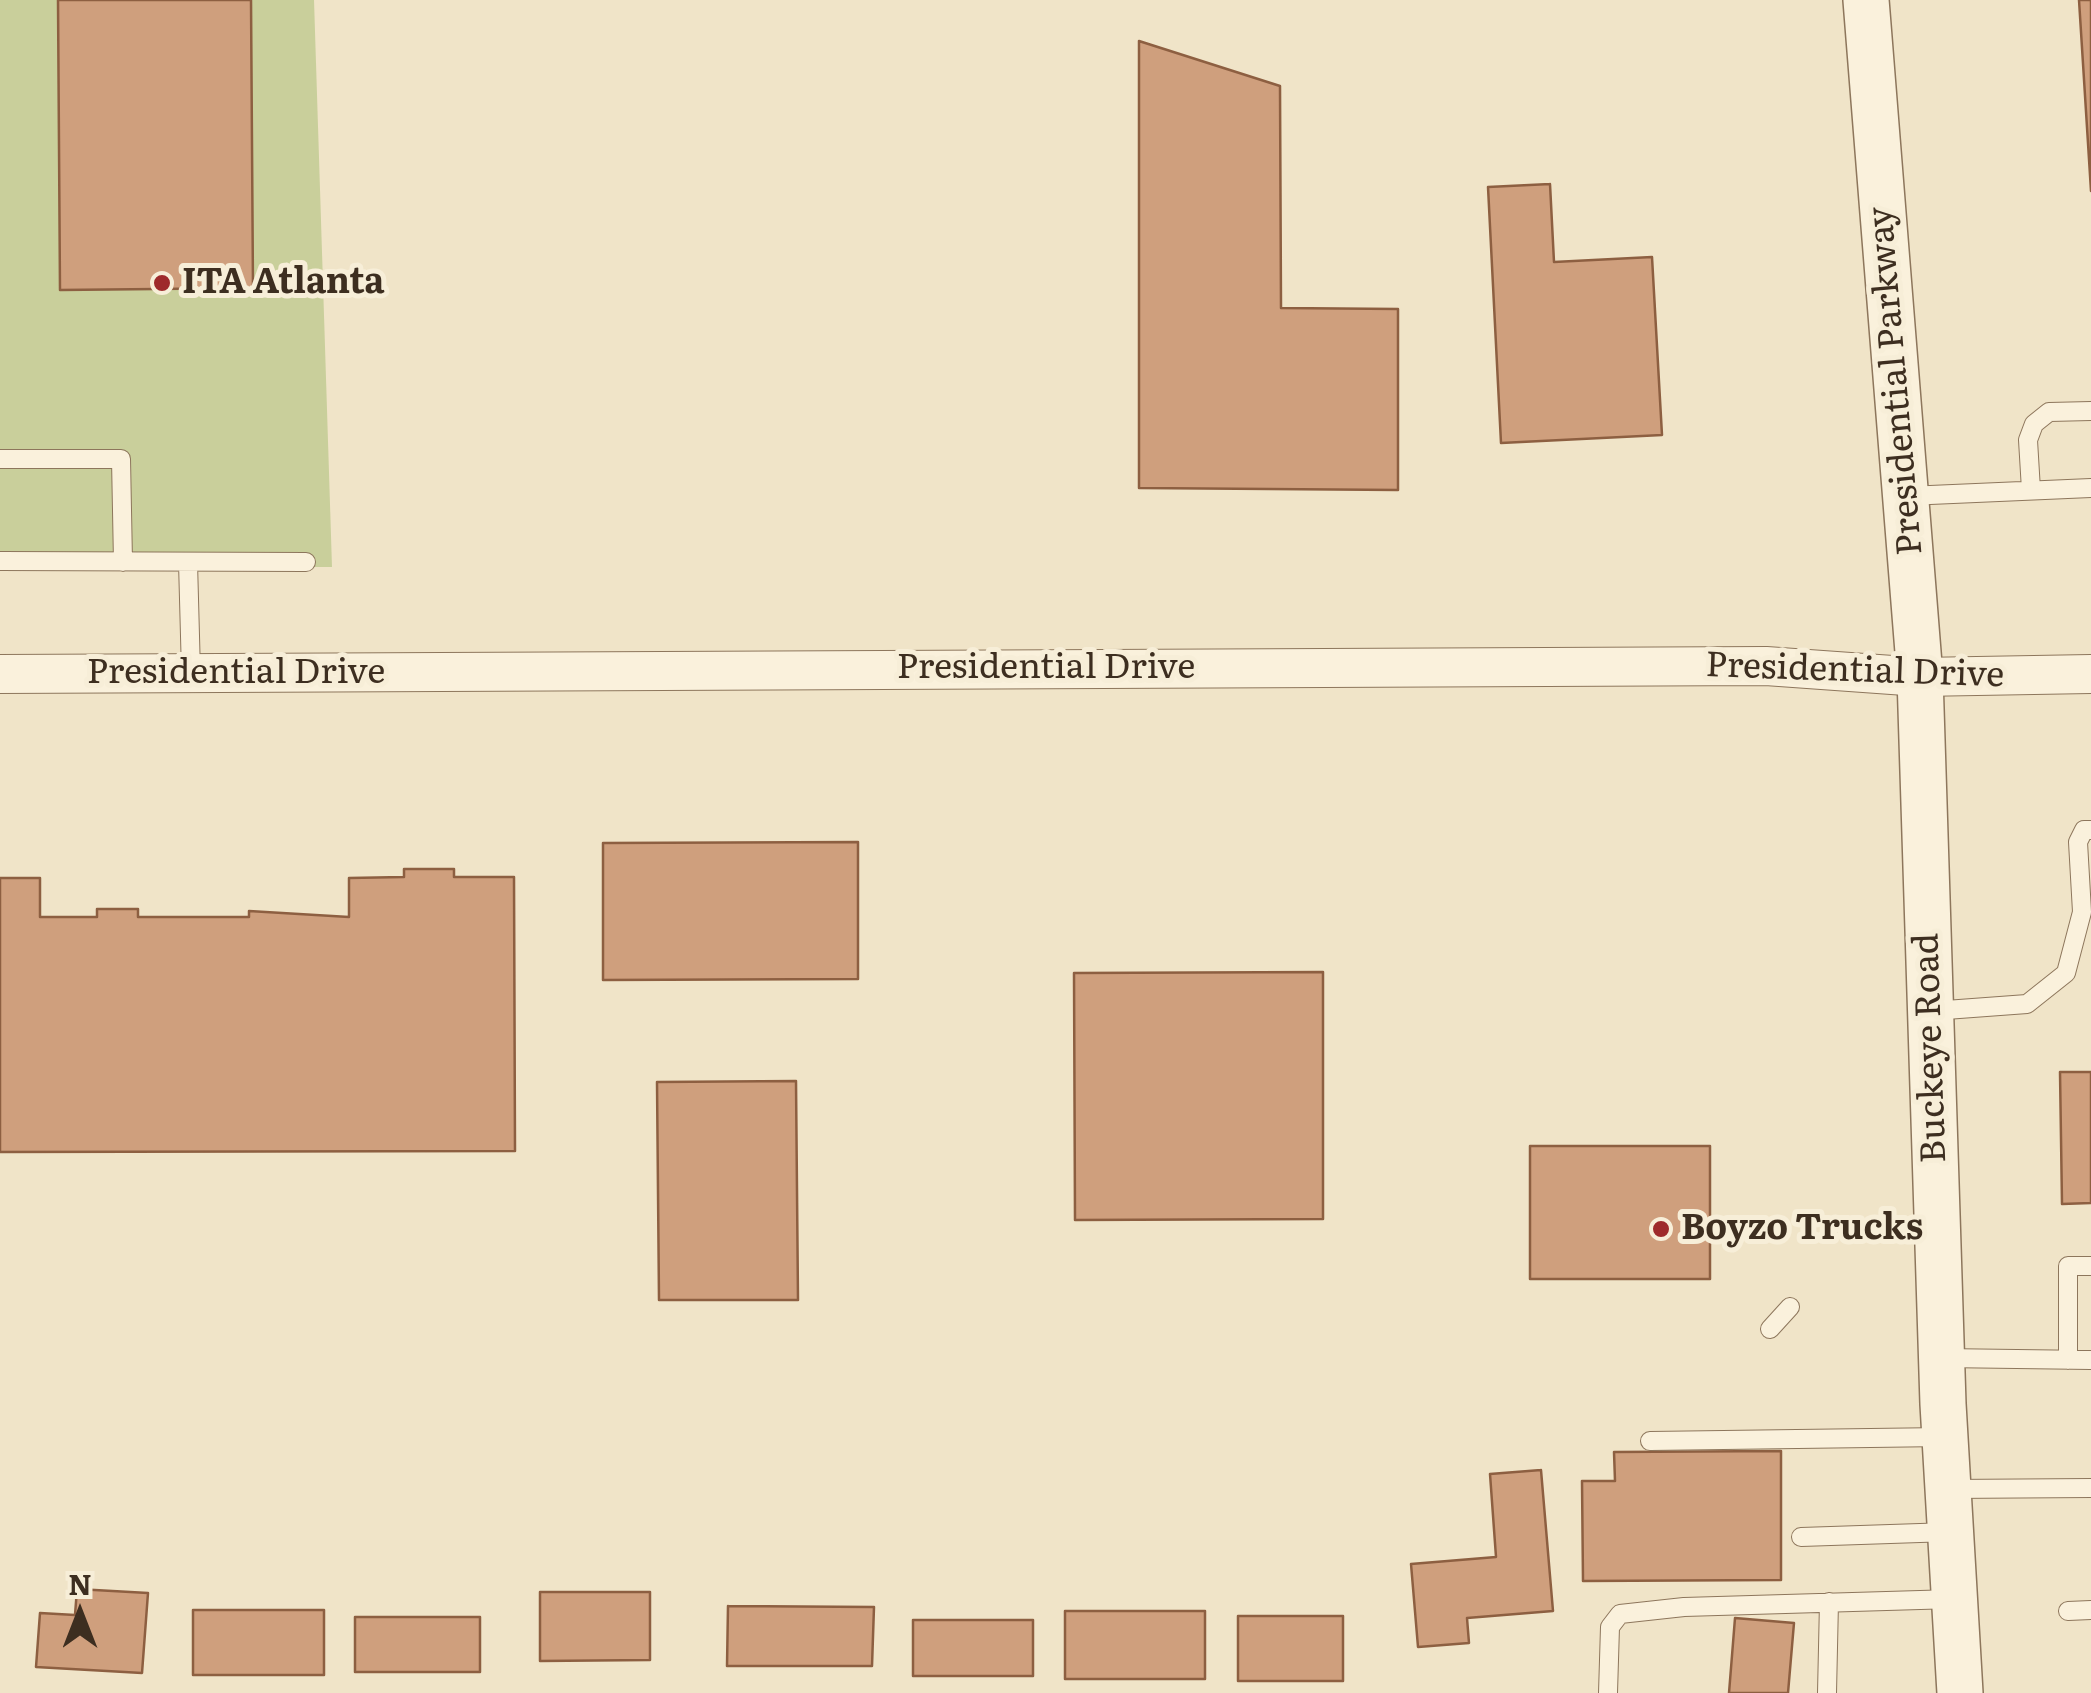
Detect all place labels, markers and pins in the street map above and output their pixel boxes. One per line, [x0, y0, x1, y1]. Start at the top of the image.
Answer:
place label: ITA Atlanta [182, 262, 384, 304]
marker: ITA Atlanta [151, 272, 173, 294]
place label: Boyzo Trucks [1681, 1208, 1923, 1250]
marker: Boyzo Trucks [1650, 1218, 1672, 1240]

